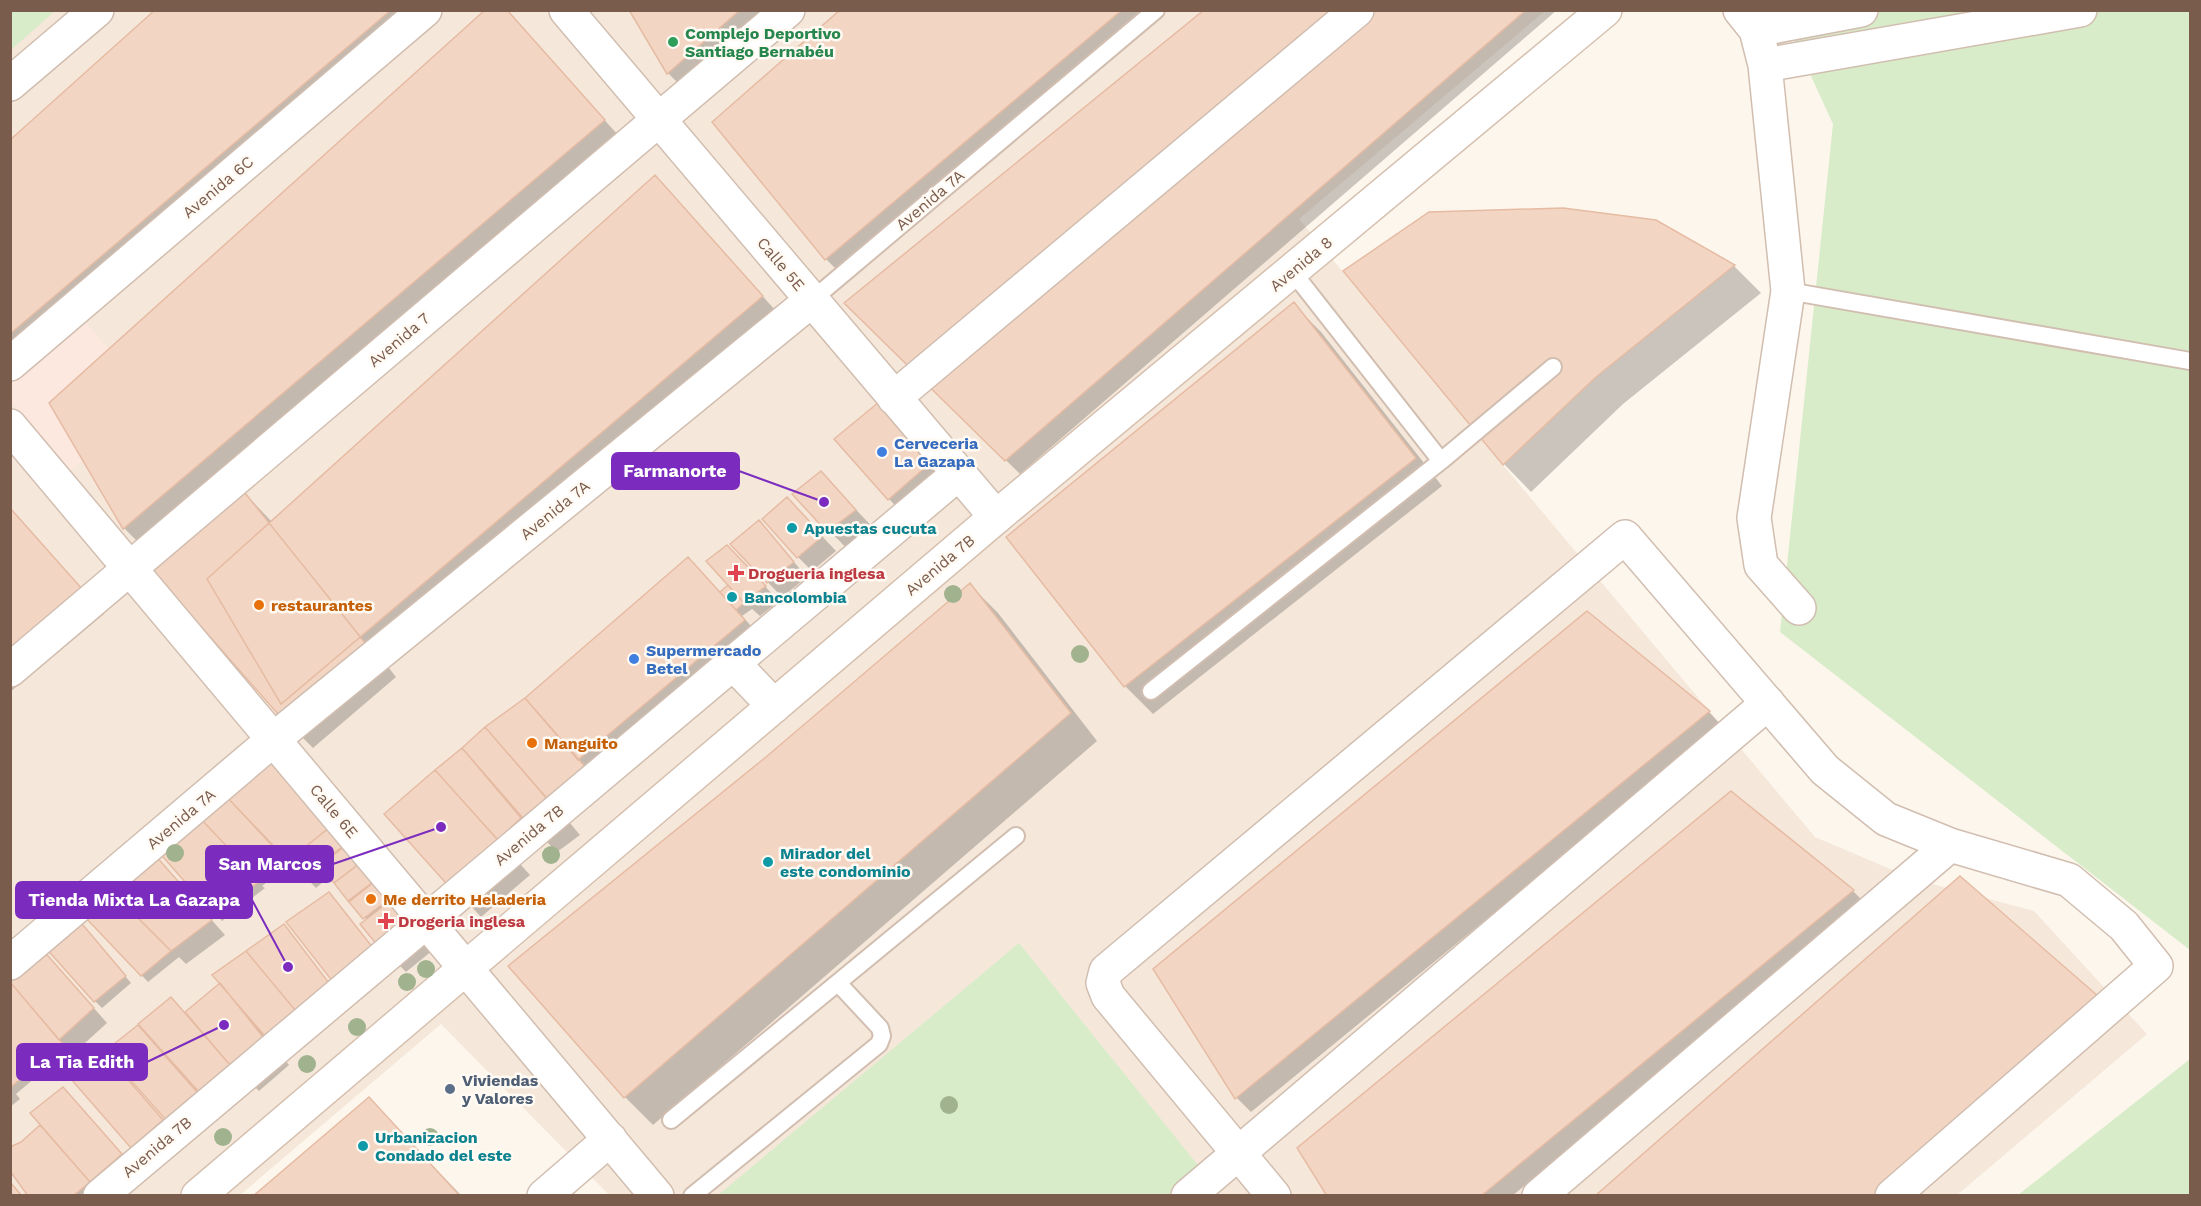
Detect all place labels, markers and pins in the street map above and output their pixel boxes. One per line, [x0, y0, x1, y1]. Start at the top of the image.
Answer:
place label: Complejo Deportivo Santiago Bernabéu [685, 24, 841, 61]
marker: Complejo Deportivo Santiago Bernabéu [666, 35, 680, 49]
place label: Cerveceria La Gazapa [894, 434, 979, 471]
marker: Cerveceria La Gazapa [875, 445, 889, 459]
callout: Farmanorte [612, 453, 739, 489]
place label: Apuestas cucuta [804, 519, 937, 538]
marker: Apuestas cucuta [785, 521, 799, 535]
place label: Drogueria inglesa [748, 564, 886, 583]
marker: Drogueria inglesa [729, 566, 743, 580]
place label: Bancolombia [744, 588, 847, 607]
marker: Bancolombia [725, 590, 739, 604]
place label: restaurantes [271, 596, 373, 615]
marker: restaurantes [252, 598, 266, 612]
place label: Supermercado Betel [646, 641, 762, 678]
marker: Supermercado Betel [627, 652, 641, 666]
place label: Manguito [544, 734, 618, 753]
marker: Manguito [525, 736, 539, 750]
place label: Mirador del este condominio [780, 844, 911, 881]
callout: San Marcos [206, 846, 333, 882]
marker: Mirador del este condominio [761, 855, 775, 869]
callout: Tienda Mixta La Gazapa [16, 882, 252, 918]
place label: Me derrito Heladeria [383, 890, 547, 909]
marker: Me derrito Heladeria [364, 892, 378, 906]
place label: Drogeria inglesa [398, 912, 526, 931]
marker: Drogeria inglesa [379, 914, 393, 928]
callout: La Tia Edith [17, 1044, 147, 1080]
place label: Viviendas y Valores [461, 1071, 539, 1108]
marker: Viviendas y Valores [443, 1082, 457, 1096]
place label: Urbanizacion Condado del este [375, 1128, 512, 1165]
marker: Urbanizacion Condado del este [356, 1139, 370, 1153]

